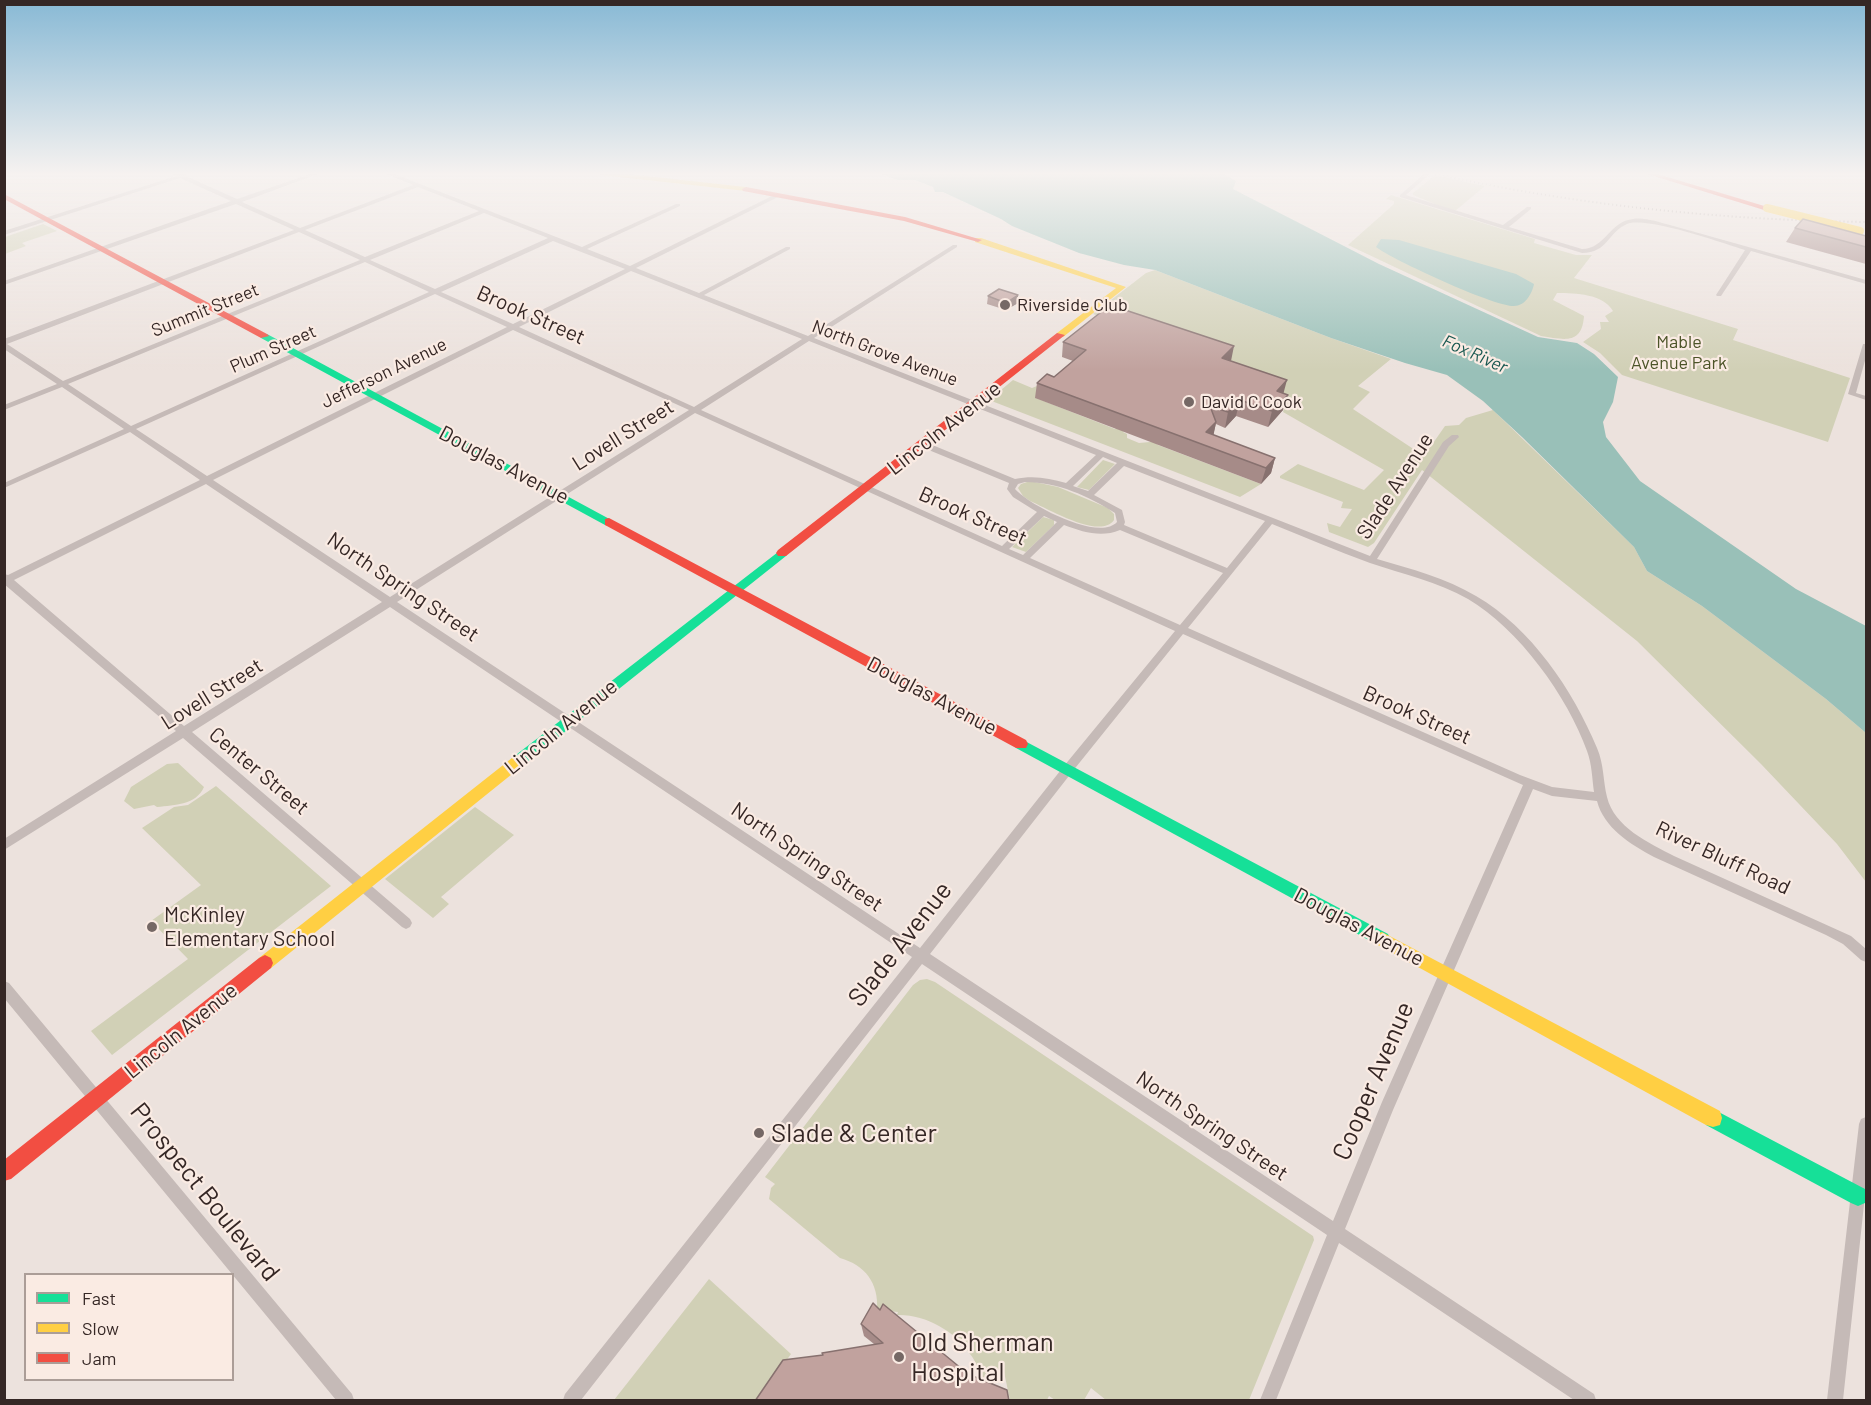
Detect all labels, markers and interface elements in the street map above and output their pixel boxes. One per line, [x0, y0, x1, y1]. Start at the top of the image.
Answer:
street label: Summit Street [148, 279, 262, 341]
street label: Brook Street [473, 280, 589, 350]
place label: Riverside Club [1017, 294, 1128, 316]
marker: Riverside Club [998, 298, 1012, 312]
street label: North Grove Avenue [809, 315, 961, 391]
street label: Plum Street [227, 320, 319, 378]
water label: Fox River [1439, 330, 1511, 378]
park label: Mable Avenue Park [1631, 331, 1727, 374]
street label: Jefferson Avenue [318, 333, 450, 413]
street label: Lincoln Avenue [882, 376, 1006, 480]
place label: David C Cook [1201, 391, 1302, 413]
street label: Lovell Street [568, 394, 678, 476]
marker: David C Cook [1182, 395, 1196, 409]
street label: Douglas Avenue [435, 420, 573, 510]
street label: Slade Avenue [1351, 428, 1439, 544]
street label: Brook Street [915, 481, 1031, 551]
street label: North Spring Street [322, 527, 484, 647]
street label: Douglas Avenue [863, 651, 1001, 741]
street label: Lovell Street [157, 653, 267, 735]
street label: Lincoln Avenue [500, 674, 622, 780]
street label: Brook Street [1359, 680, 1475, 750]
street label: Center Street [204, 722, 314, 820]
street label: North Spring Street [726, 797, 888, 917]
street label: River Bluff Road [1652, 816, 1794, 900]
street label: Slade Avenue [841, 875, 959, 1013]
street label: Douglas Avenue [1290, 882, 1428, 972]
place label: McKinley Elementary School [164, 902, 335, 952]
marker: McKinley Elementary School [145, 920, 159, 934]
street label: Lincoln Avenue [120, 978, 242, 1084]
street label: Cooper Avenue [1326, 997, 1420, 1165]
street label: North Spring Street [1131, 1066, 1293, 1186]
street label: Prospect Boulevard [124, 1097, 286, 1287]
place label: Slade & Center [771, 1117, 937, 1149]
marker: Slade & Center [752, 1126, 766, 1140]
legend [24, 1273, 234, 1381]
text: Fast [82, 1287, 116, 1309]
text: Slow [82, 1317, 119, 1339]
place label: Old Sherman Hospital [911, 1326, 1054, 1388]
text: Jam [82, 1347, 116, 1369]
marker: Old Sherman Hospital [892, 1350, 906, 1364]

